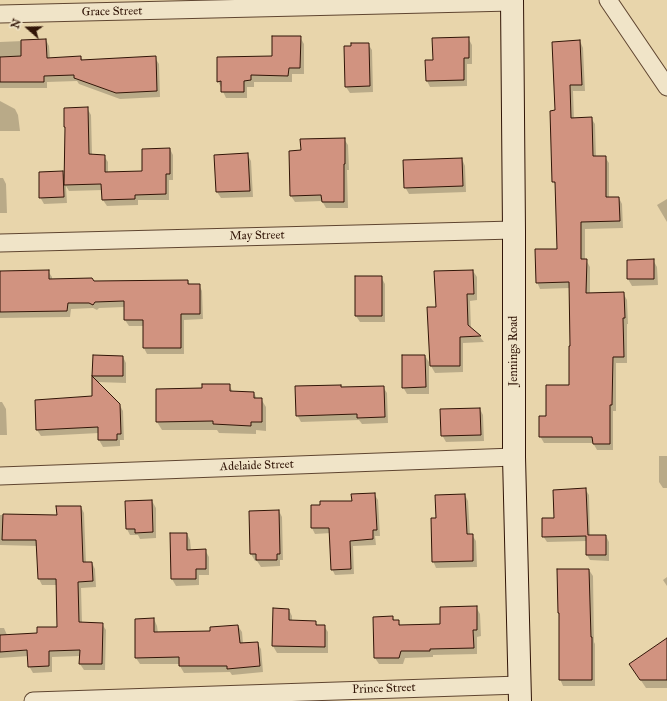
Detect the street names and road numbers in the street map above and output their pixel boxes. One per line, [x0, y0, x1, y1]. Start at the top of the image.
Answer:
street label: Grace Street [81, 4, 143, 20]
street label: May Street [229, 228, 285, 244]
street label: Jennings Road [507, 316, 521, 386]
street label: Adelaide Street [220, 458, 294, 474]
street label: Prince Street [352, 681, 416, 697]

